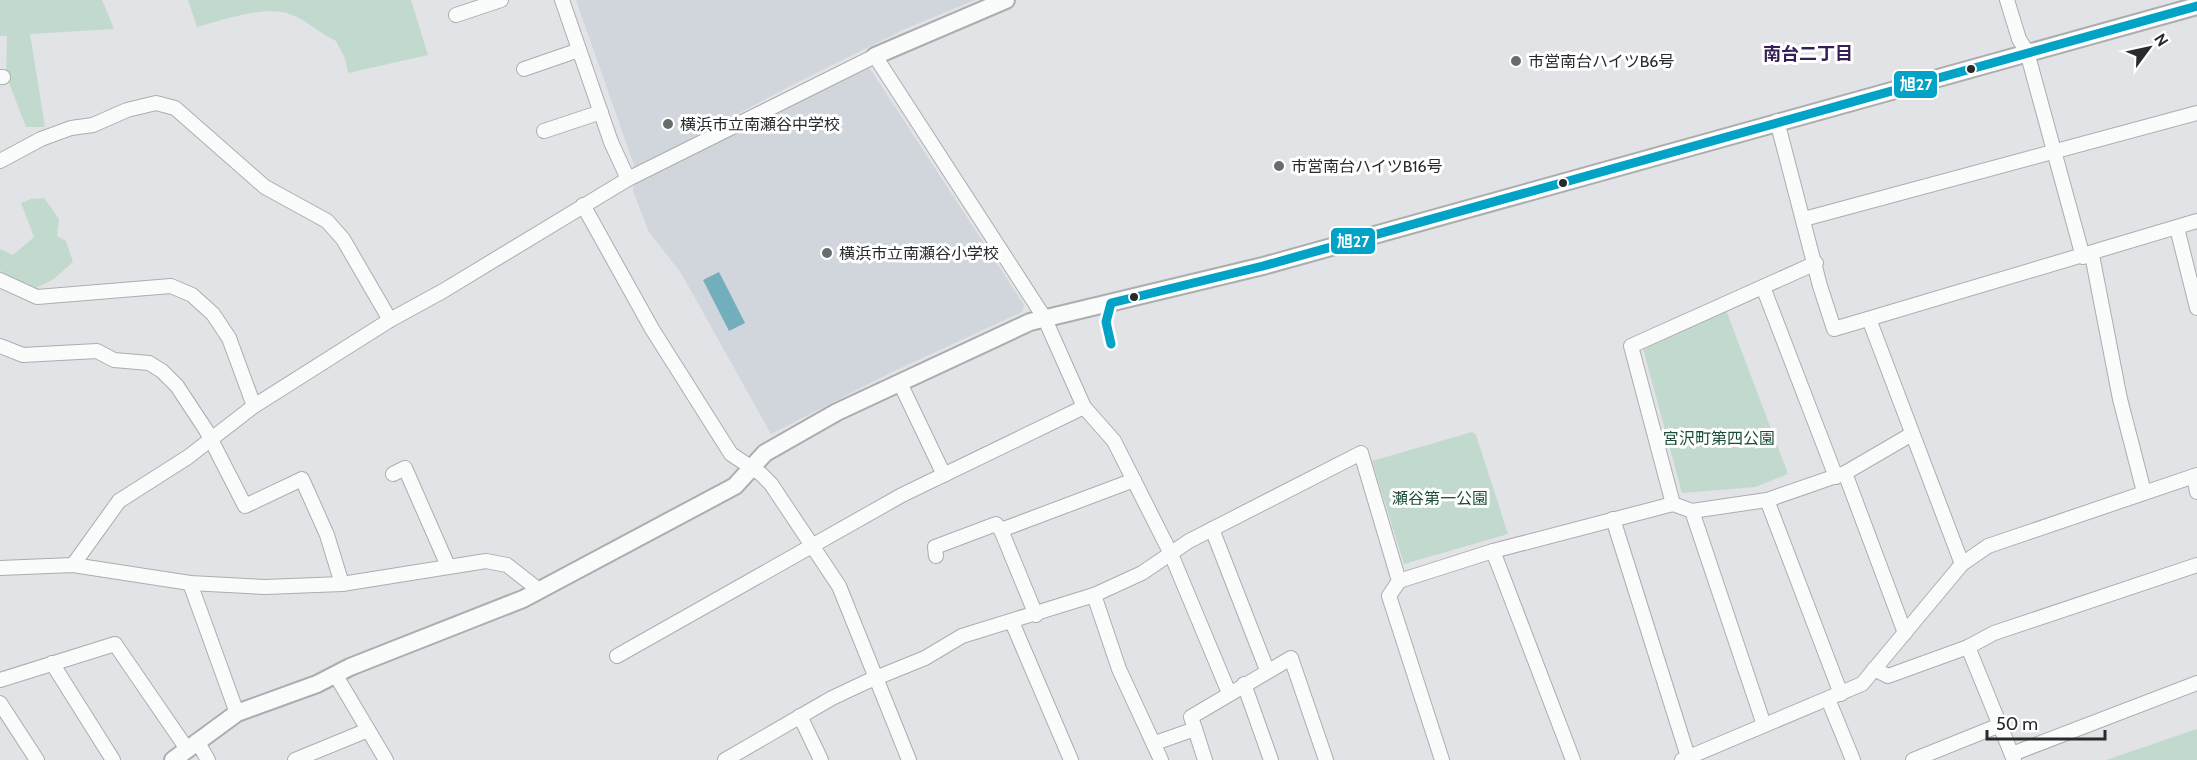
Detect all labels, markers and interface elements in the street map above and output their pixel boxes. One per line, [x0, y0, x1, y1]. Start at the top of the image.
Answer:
north arrow [2119, 18, 2179, 78]
text: N [2150, 30, 2172, 50]
district label: 南台二丁目 [1763, 43, 1853, 65]
place label: 市営南台ハイツB6号 [1528, 52, 1674, 71]
marker: 市営南台ハイツB6号 [1509, 54, 1523, 68]
unlabelled marker [1965, 63, 1977, 75]
line badge: 旭27 [1893, 70, 1938, 99]
text: 旭27 [1900, 75, 1933, 94]
place label: 横浜市立南瀬谷中学校 [680, 115, 840, 134]
marker: 横浜市立南瀬谷中学校 [661, 117, 675, 131]
place label: 市営南台ハイツB16号 [1291, 157, 1443, 176]
marker: 市営南台ハイツB16号 [1272, 159, 1286, 173]
unlabelled marker [1557, 177, 1569, 189]
line badge: 旭27 [1330, 227, 1376, 255]
text: 旭27 [1337, 232, 1370, 251]
place label: 横浜市立南瀬谷小学校 [839, 244, 999, 263]
marker: 横浜市立南瀬谷小学校 [820, 246, 834, 260]
unlabelled marker [1128, 291, 1140, 303]
park label: 宮沢町第四公園 [1663, 429, 1775, 448]
park label: 瀬谷第一公園 [1392, 489, 1488, 508]
scale bar [1987, 703, 2106, 741]
text: 50 m [1996, 713, 2038, 735]

